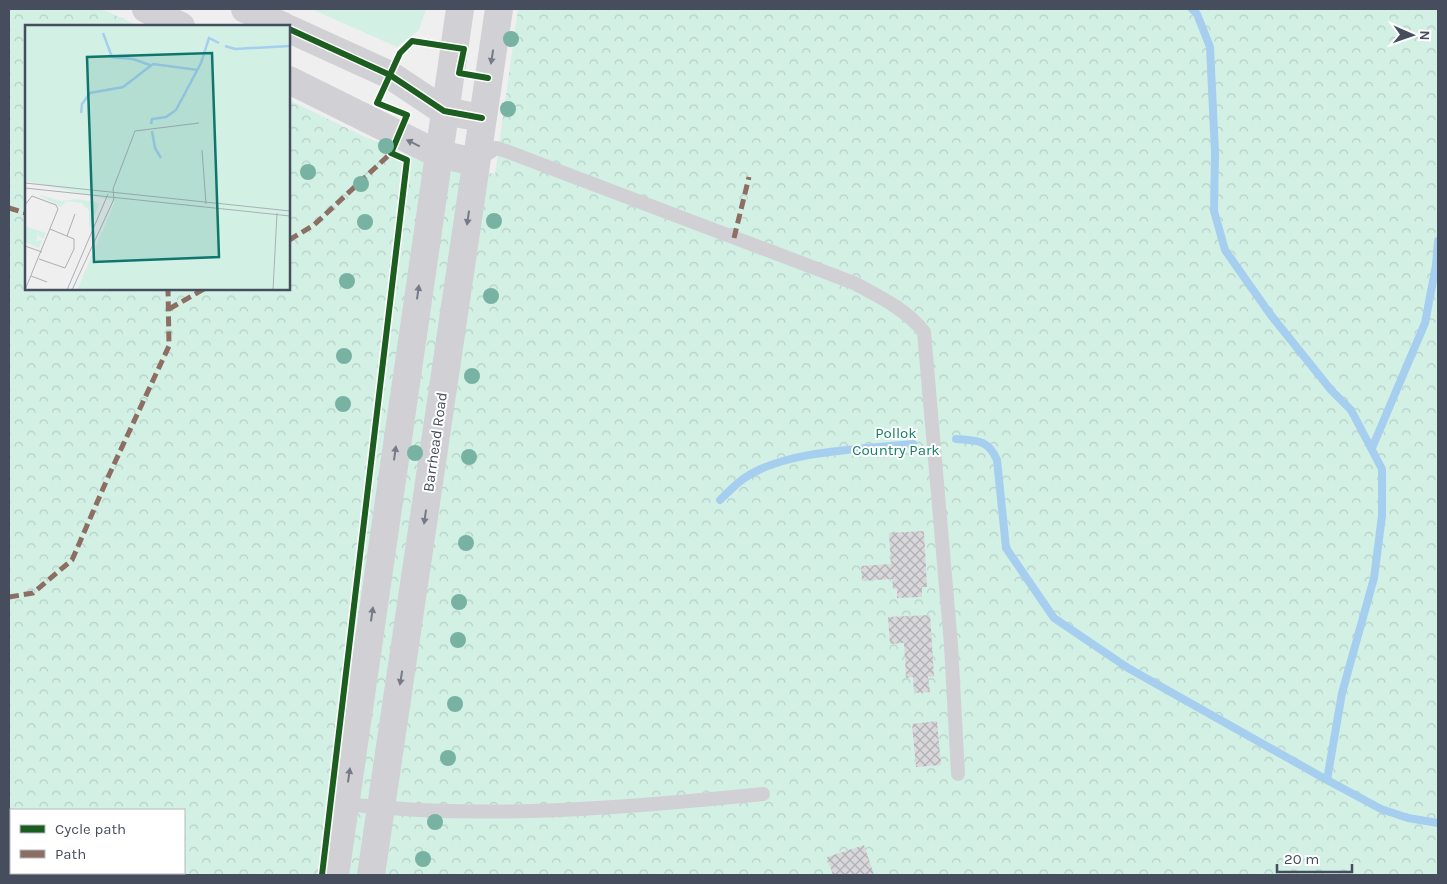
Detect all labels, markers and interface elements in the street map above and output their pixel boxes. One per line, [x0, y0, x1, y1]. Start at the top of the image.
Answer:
north arrow [1387, 10, 1437, 60]
inset map [25, 25, 290, 290]
text: N [1416, 30, 1433, 41]
one-way arrow [487, 49, 495, 65]
one-way arrow [406, 138, 420, 146]
one-way arrow [463, 210, 471, 226]
one-way arrow [414, 284, 422, 300]
street label: Barrhead Road [419, 391, 451, 493]
park label: Pollok Country Park [852, 424, 940, 459]
one-way arrow [391, 445, 399, 461]
one-way arrow [420, 509, 428, 525]
one-way arrow [368, 606, 376, 622]
one-way arrow [397, 670, 405, 686]
one-way arrow [346, 767, 354, 783]
legend [10, 809, 185, 874]
text: Cycle path [55, 820, 126, 838]
scale bar [1277, 842, 1352, 874]
text: Path [55, 845, 86, 863]
text: 20 m [1284, 850, 1319, 868]

